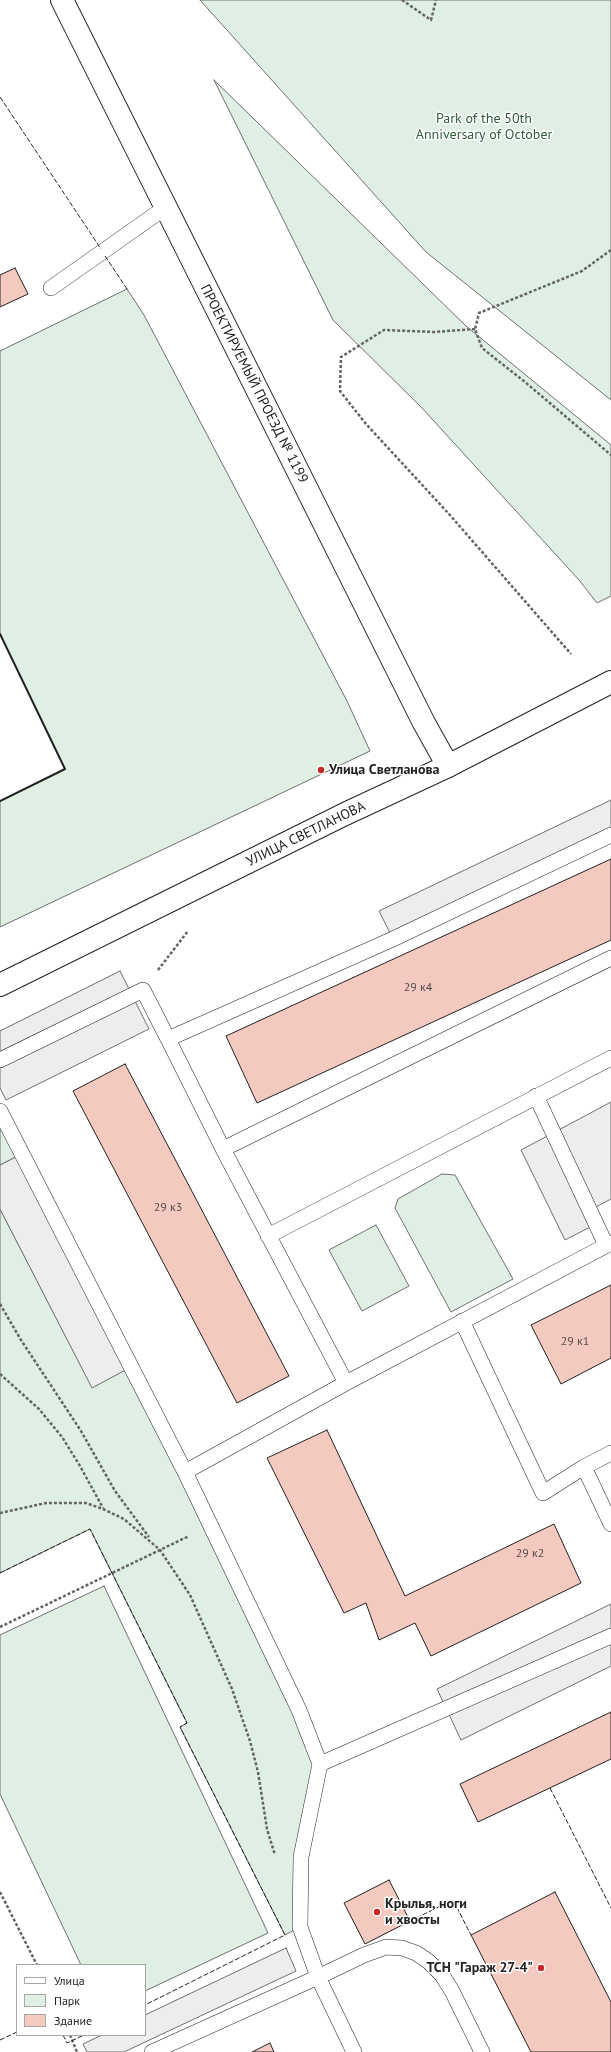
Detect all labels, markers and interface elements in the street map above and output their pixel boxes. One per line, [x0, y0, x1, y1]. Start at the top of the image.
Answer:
park label: Park of the 50th Anniversary of October [416, 111, 552, 144]
street label: ПРОЕКТИРУЕМЫЙ ПРОЕЗД № 1199 [196, 282, 312, 486]
place label: Улица Светланова [329, 762, 439, 778]
marker: Улица Светланова [316, 765, 326, 775]
street label: УЛИЦА СВЕТЛАНОВА [244, 798, 368, 870]
house number: 29 к4 [404, 981, 432, 995]
house number: 29 к3 [154, 1201, 182, 1215]
house number: 29 к1 [561, 1335, 589, 1349]
house number: 29 к2 [516, 1547, 544, 1561]
place label: Крылья, ноги и хвосты [385, 1896, 467, 1928]
marker: Крылья, ноги и хвосты [372, 1907, 382, 1917]
place label: ТСН "Гараж 27-4" [426, 1960, 533, 1976]
marker: ТСН "Гараж 27-4" [536, 1963, 546, 1973]
legend [16, 1964, 146, 2036]
text: Улица [54, 1973, 85, 1988]
text: Парк [54, 1993, 80, 2008]
text: Здание [54, 2013, 92, 2028]

